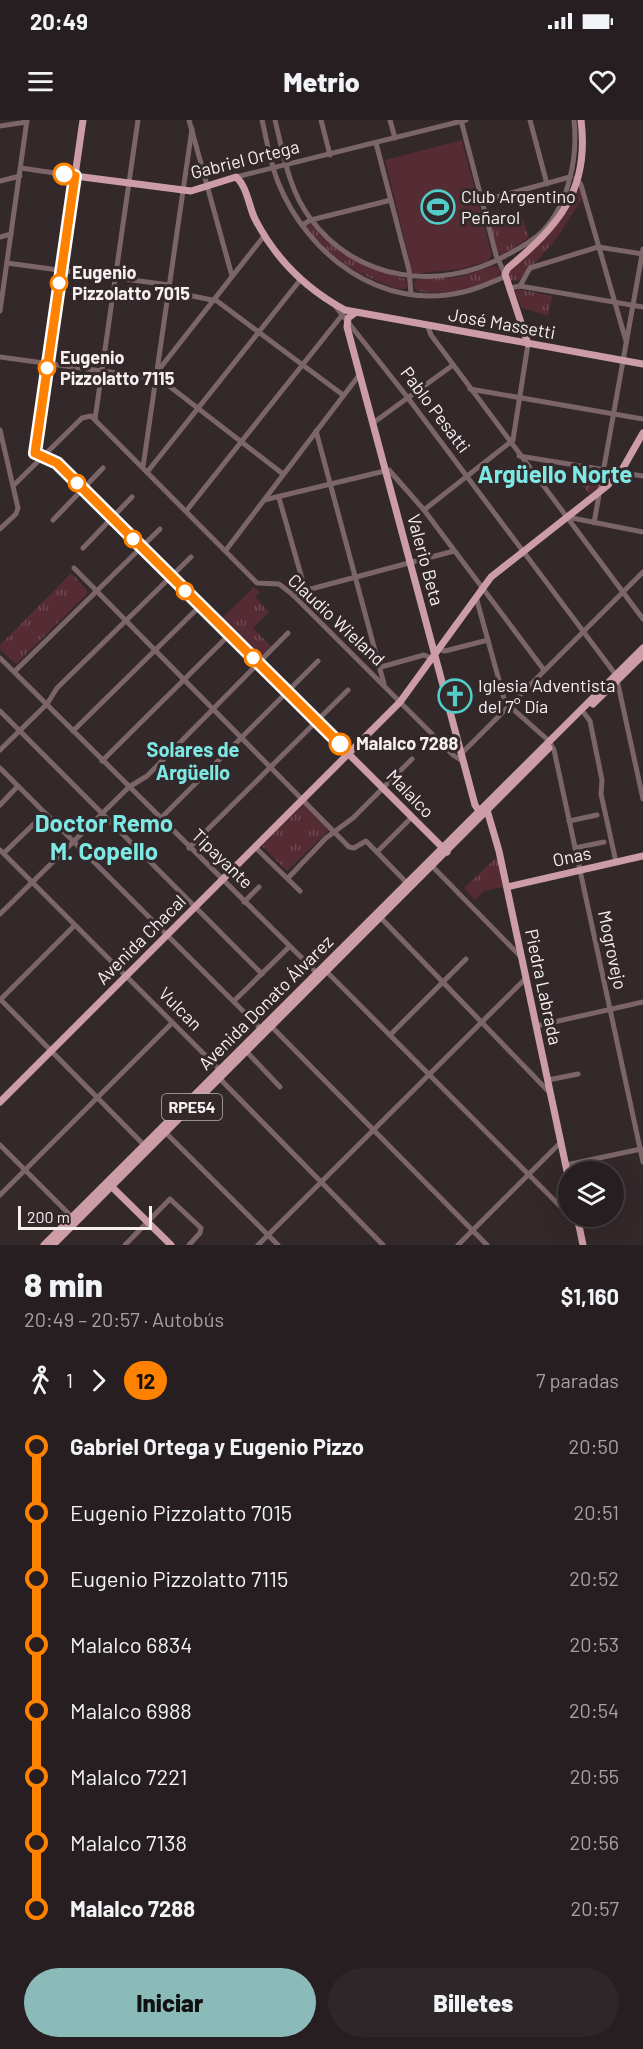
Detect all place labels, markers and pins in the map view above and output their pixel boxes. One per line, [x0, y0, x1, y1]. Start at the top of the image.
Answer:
unlabelled marker [53, 163, 75, 185]
place label: Club Argentino Peñarol [461, 185, 576, 228]
sports icon: Club Argentino Peñarol [420, 189, 456, 225]
place label: Eugenio Pizzolatto 7015 [72, 261, 190, 304]
marker: Eugenio Pizzolatto 7015 [50, 274, 68, 292]
place label: Eugenio Pizzolatto 7115 [60, 346, 175, 389]
marker: Eugenio Pizzolatto 7115 [38, 359, 56, 377]
unlabelled marker [68, 474, 86, 492]
unlabelled marker [124, 530, 142, 548]
unlabelled marker [176, 582, 194, 600]
unlabelled marker [244, 649, 262, 667]
place label: Iglesia Adventista del 7° Día [478, 674, 616, 717]
church icon: Iglesia Adventista del 7° Día [437, 678, 473, 714]
place label: Malalco 7288 [356, 732, 459, 754]
marker: Malalco 7288 [329, 733, 351, 755]

